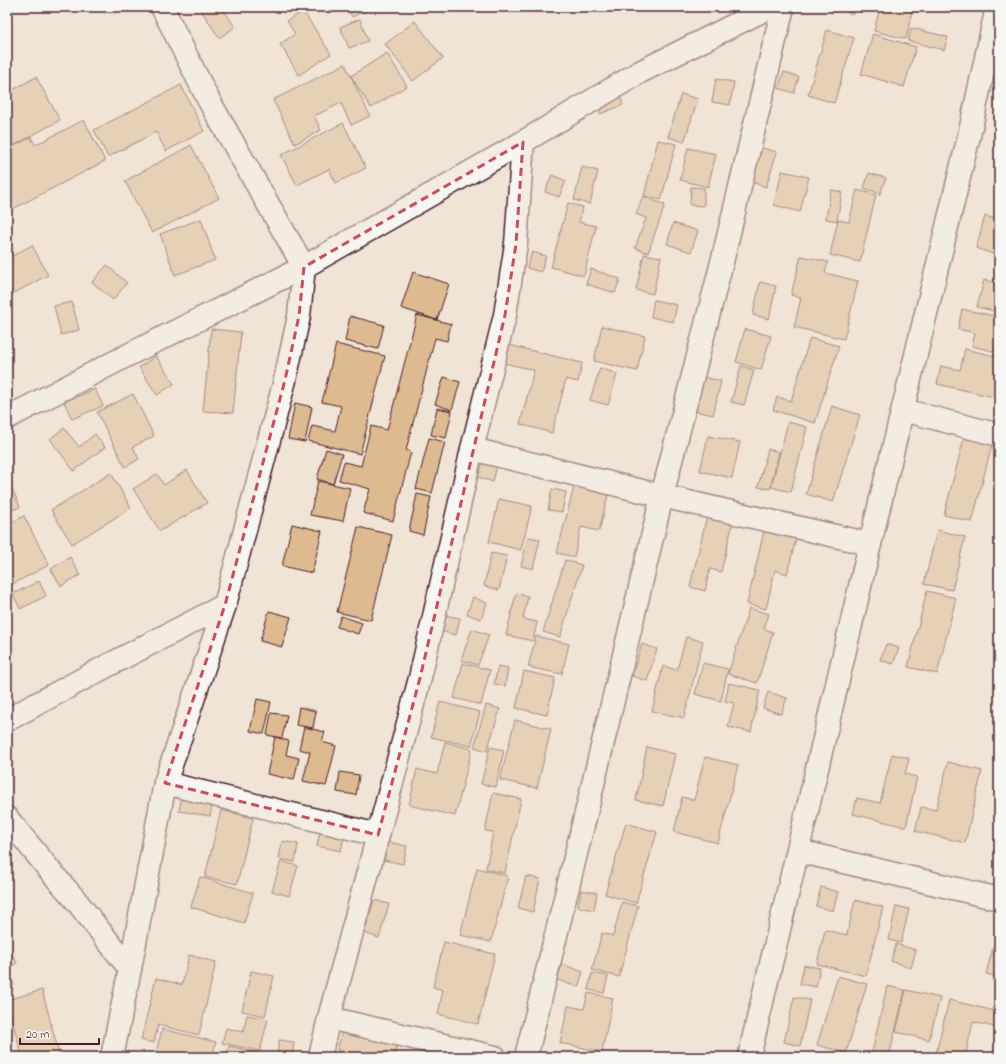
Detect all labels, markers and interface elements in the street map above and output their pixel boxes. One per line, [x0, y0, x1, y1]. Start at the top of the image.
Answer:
scale bar [20, 1020, 99, 1046]
text: 20 m [26, 1026, 49, 1044]

